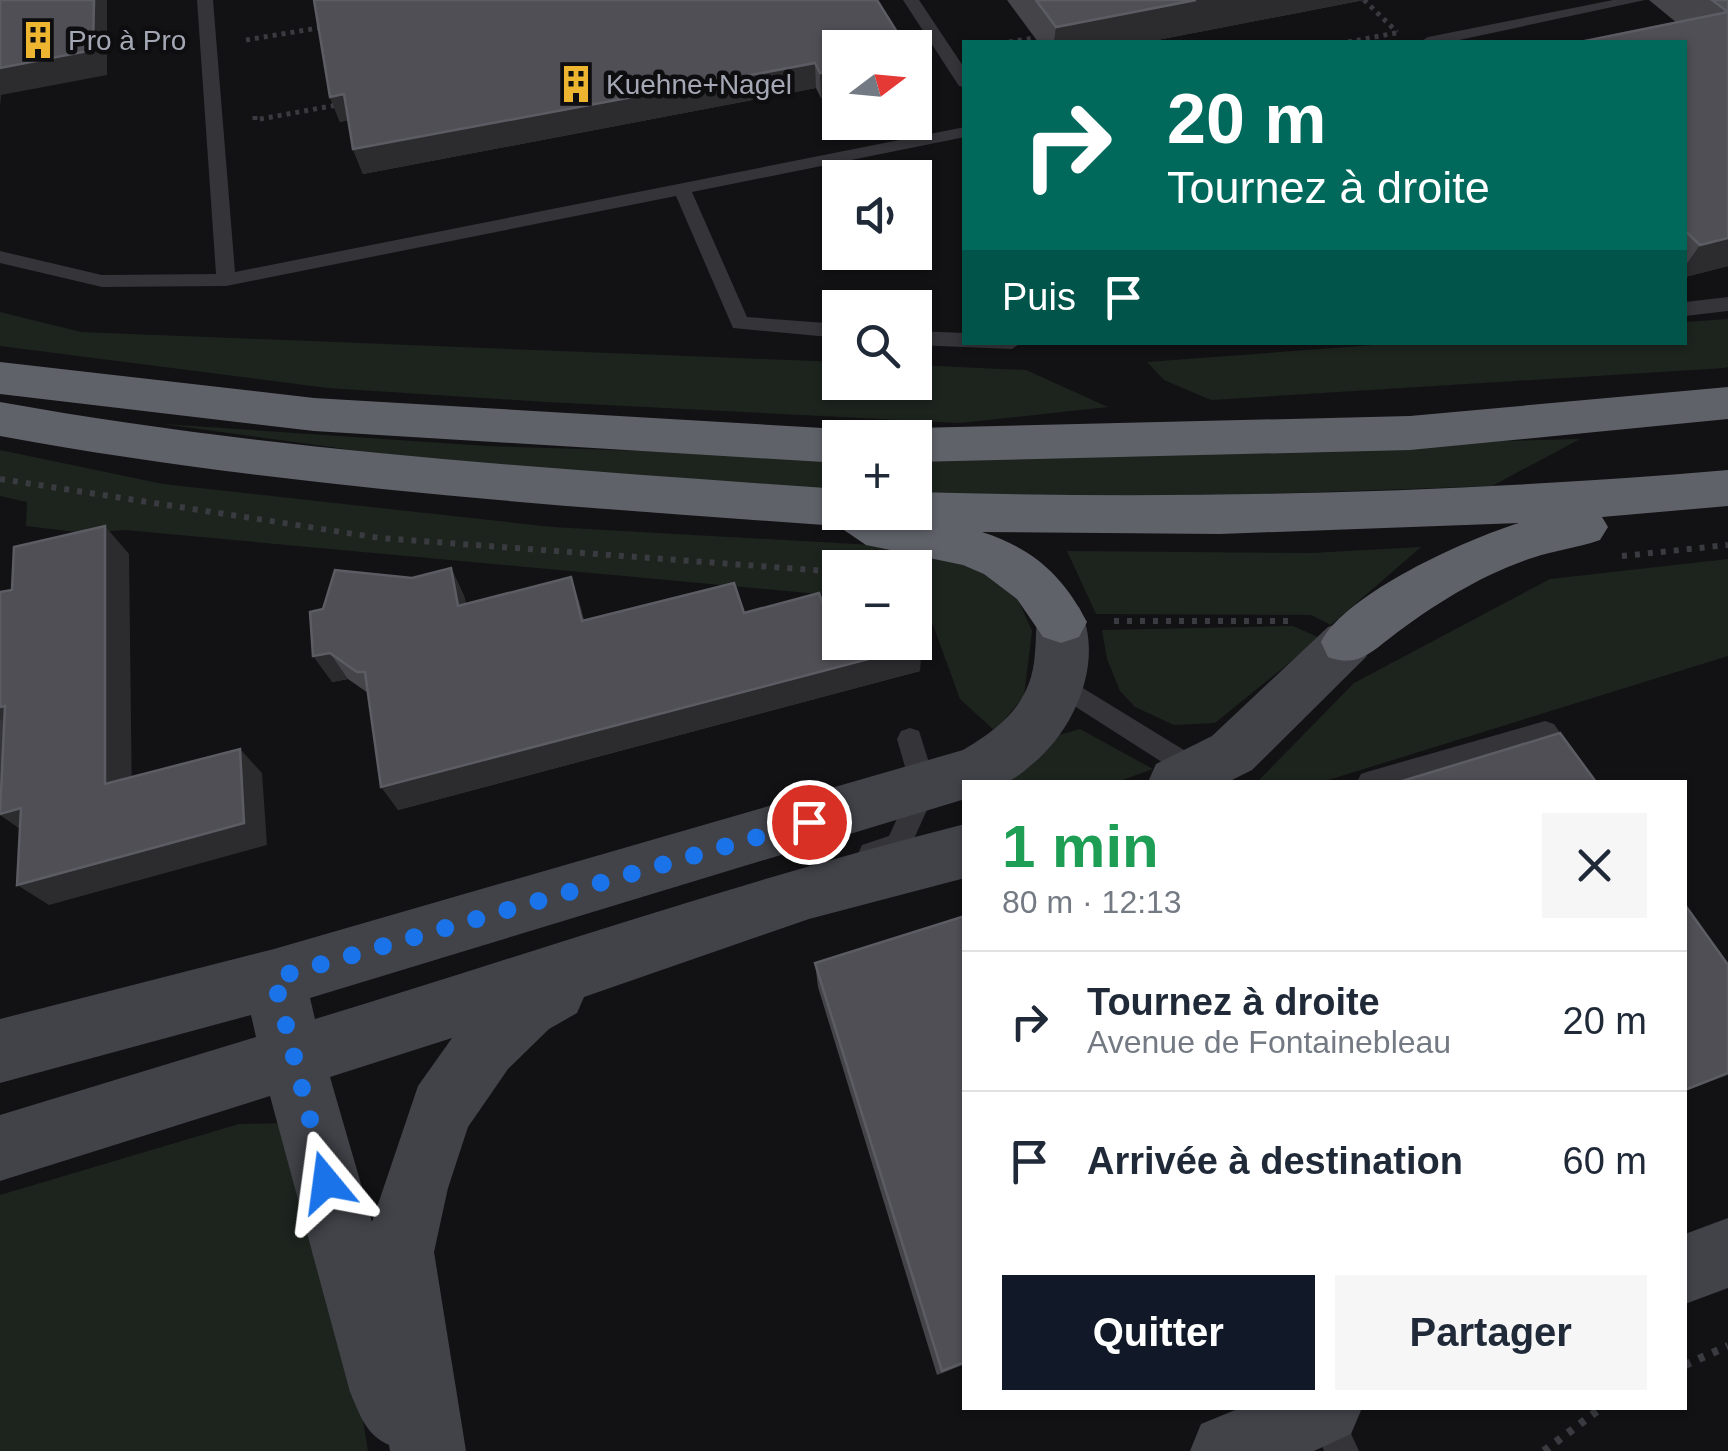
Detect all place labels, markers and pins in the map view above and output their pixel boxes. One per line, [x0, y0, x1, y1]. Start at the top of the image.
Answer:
building icon: Pro à Pro [17, 19, 59, 61]
place label: Pro à Pro [68, 25, 186, 56]
building icon: Kuehne+Nagel [555, 63, 597, 105]
place label: Kuehne+Nagel [606, 69, 792, 100]
pin [767, 780, 852, 865]

